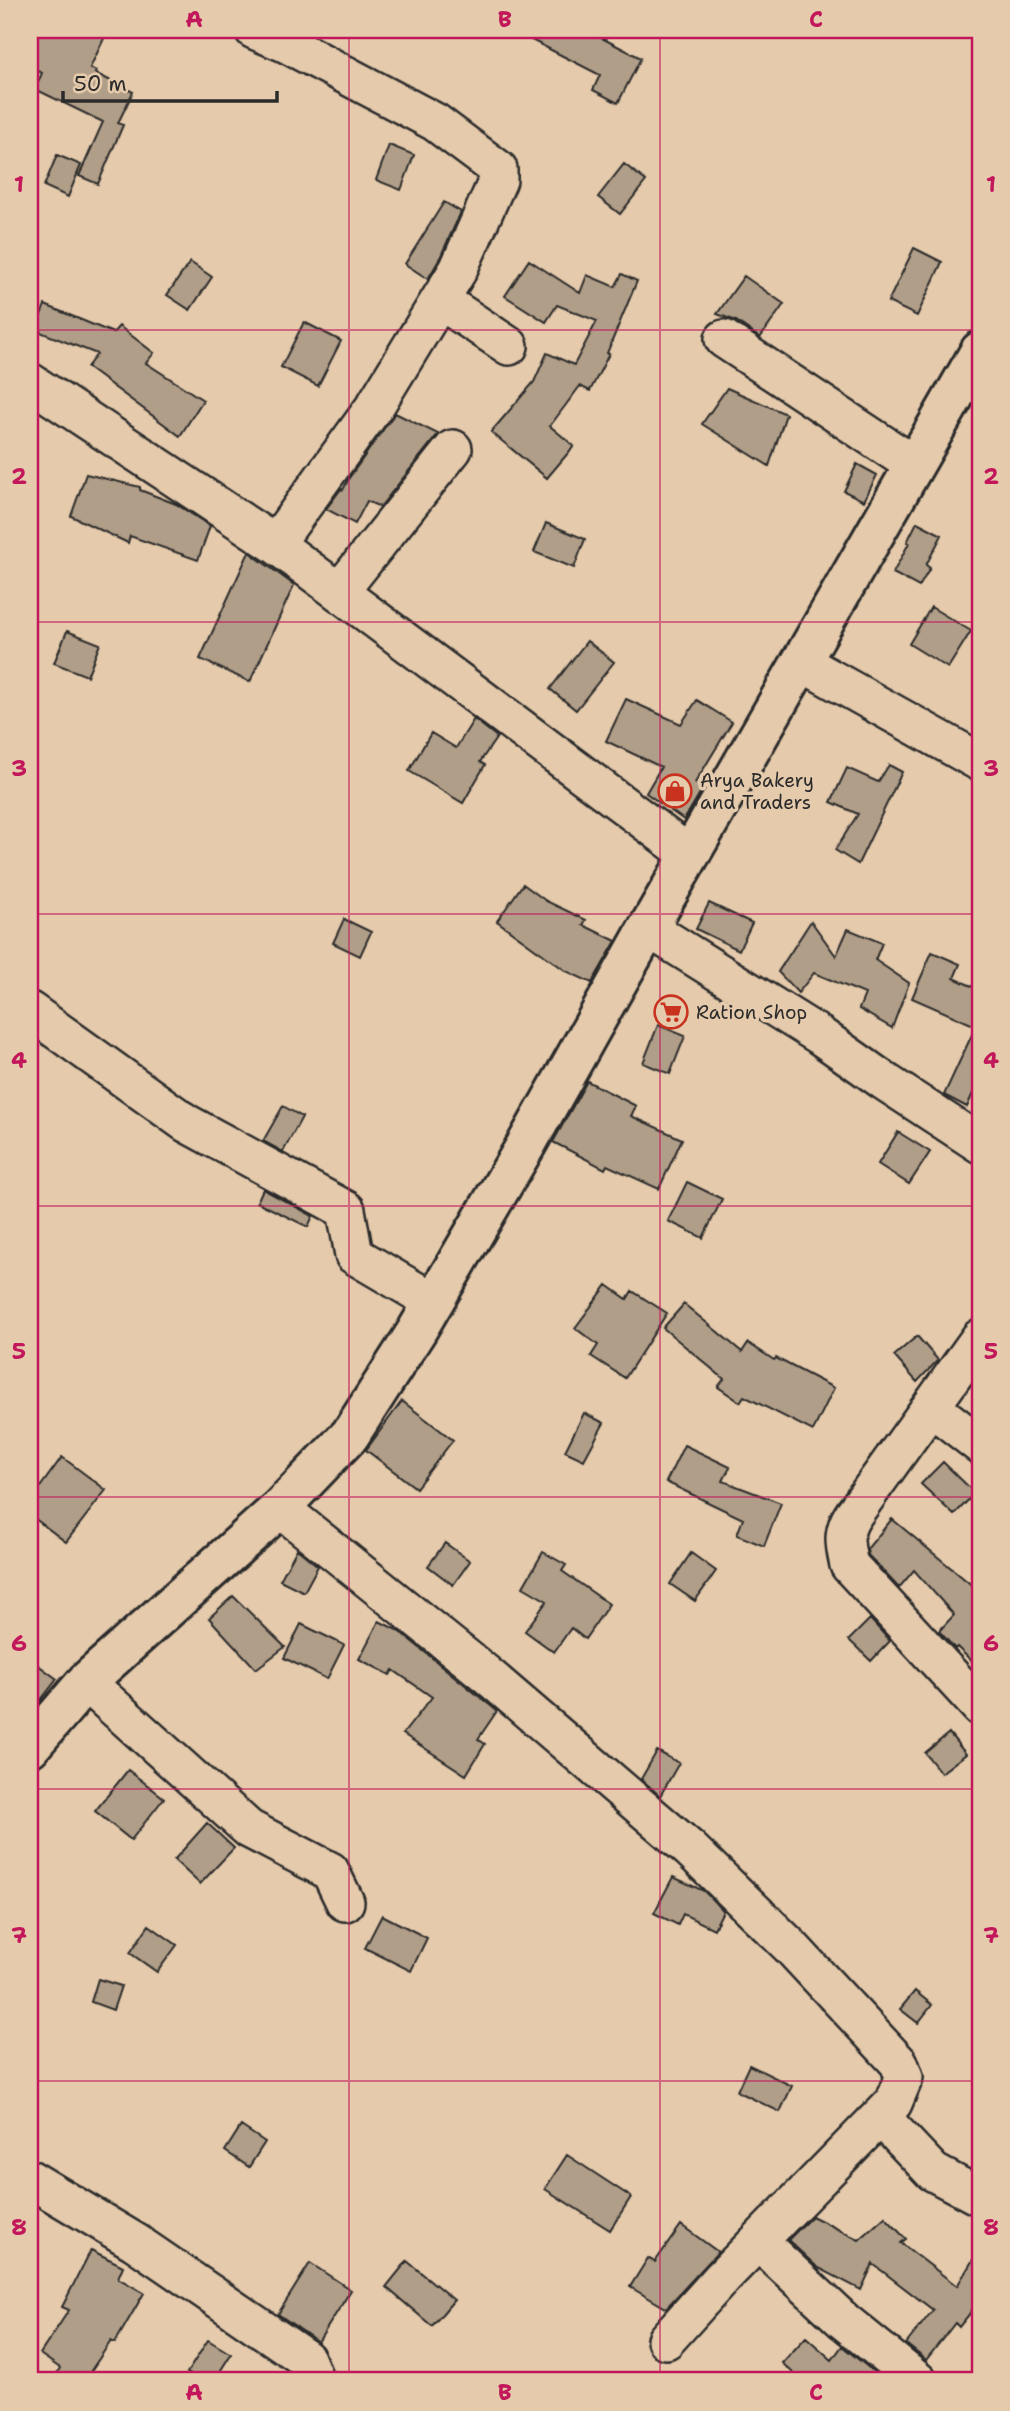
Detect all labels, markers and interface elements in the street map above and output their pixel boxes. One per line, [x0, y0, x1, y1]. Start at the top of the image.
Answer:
text: A [185, 4, 203, 34]
text: B [498, 4, 512, 34]
text: C [809, 4, 823, 34]
scale bar [63, 60, 276, 104]
text: 50 m [74, 70, 127, 98]
text: 1 [14, 169, 24, 199]
text: 1 [986, 169, 996, 199]
text: 2 [11, 461, 27, 491]
text: 2 [983, 461, 999, 491]
text: 3 [11, 753, 27, 783]
text: 3 [983, 753, 999, 783]
place label: Arya Bakery and Traders [700, 768, 814, 815]
shop icon: Arya Bakery and Traders [656, 772, 694, 810]
supermarket icon: Ration Shop [652, 993, 690, 1031]
place label: Ration Shop [696, 1000, 807, 1025]
text: 4 [11, 1045, 27, 1075]
text: 4 [983, 1045, 999, 1075]
text: 5 [12, 1336, 26, 1366]
text: 5 [984, 1336, 998, 1366]
text: 6 [11, 1628, 27, 1658]
text: 6 [983, 1628, 999, 1658]
text: 7 [11, 1920, 27, 1950]
text: 7 [983, 1920, 999, 1950]
text: 8 [11, 2212, 27, 2242]
text: 8 [983, 2212, 999, 2242]
text: A [185, 2377, 203, 2407]
text: B [498, 2377, 512, 2407]
text: C [809, 2377, 823, 2407]

